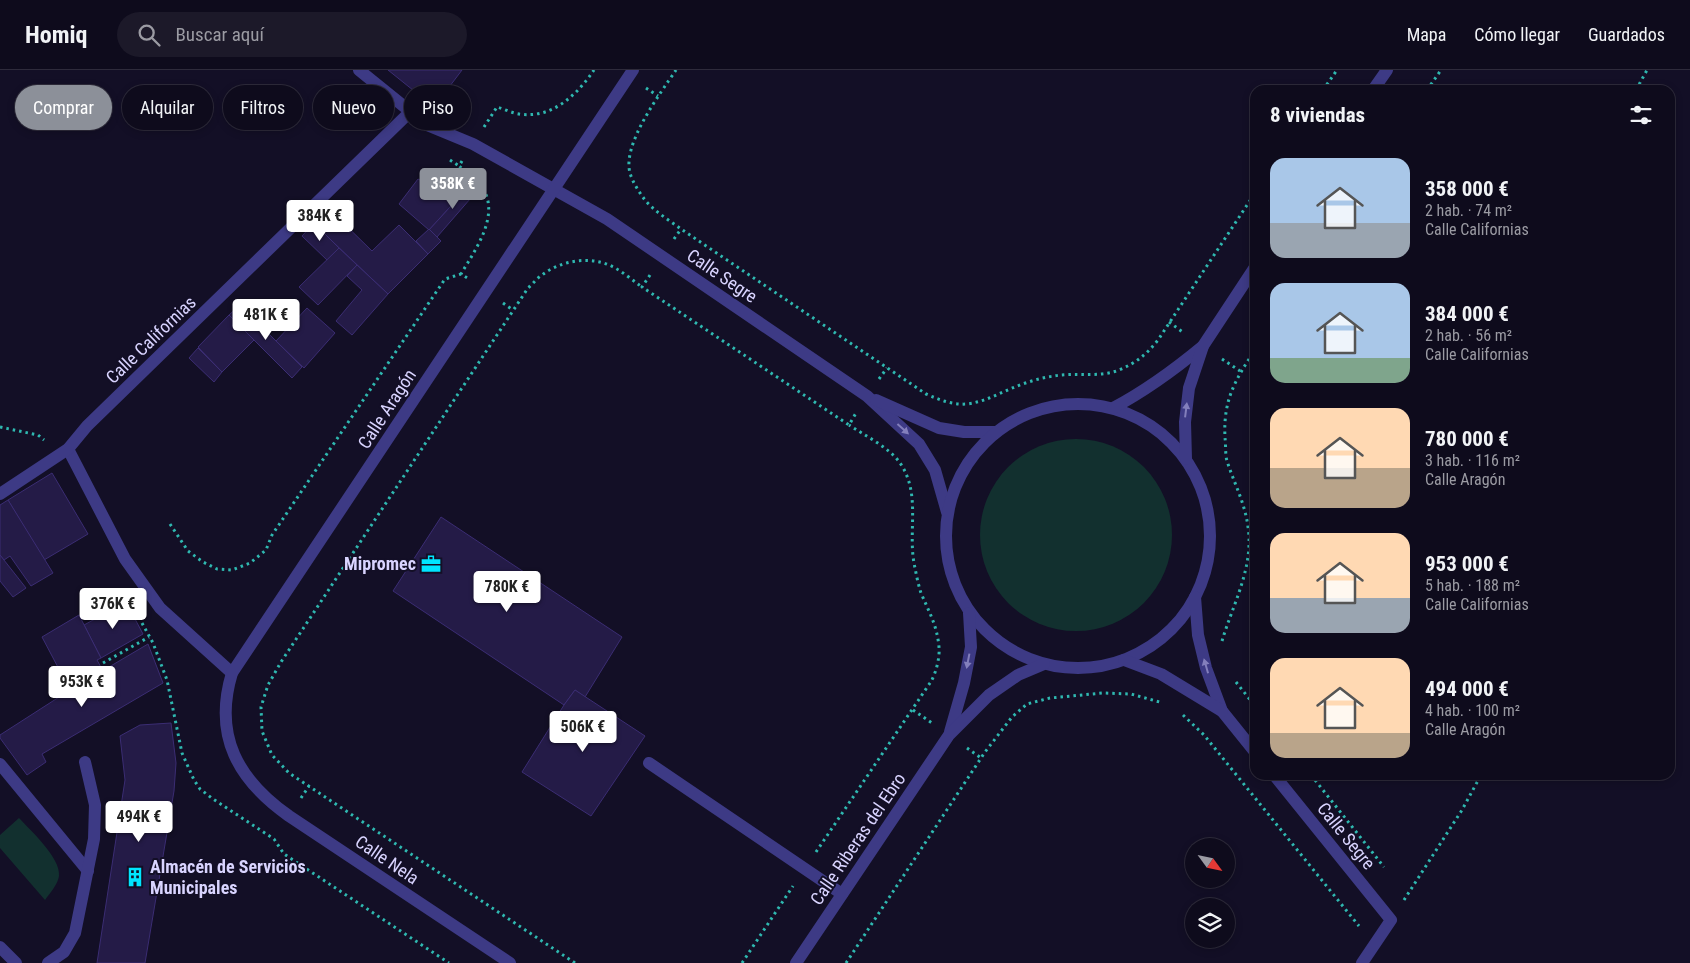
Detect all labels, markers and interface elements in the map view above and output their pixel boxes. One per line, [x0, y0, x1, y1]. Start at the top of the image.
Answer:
search box [117, 12, 467, 57]
text: Homiq [25, 21, 87, 49]
icon: search [135, 21, 163, 49]
text: Buscar aquí [175, 23, 264, 46]
text: Mapa [1407, 24, 1446, 45]
text: Cómo llegar [1474, 24, 1560, 45]
text: Guardados [1588, 24, 1665, 45]
chip: Comprar [15, 85, 112, 130]
chip: Alquilar [122, 85, 213, 130]
chip: Filtros [223, 85, 303, 130]
chip: Nuevo [313, 85, 394, 130]
chip: Piso [404, 85, 471, 130]
icon: filters [1627, 101, 1655, 129]
text: 8 viviendas [1270, 103, 1365, 127]
pin: 358K € [412, 168, 494, 210]
text: 358K € [431, 174, 475, 193]
text: 358 000 € [1425, 177, 1509, 201]
icon: home [1310, 178, 1370, 238]
pin: 384K € [279, 200, 361, 242]
text: 2 hab. · 74 m² [1425, 201, 1512, 220]
text: 384K € [298, 206, 342, 225]
text: Calle Californias [1425, 220, 1529, 239]
street label: Calle Segre [683, 244, 761, 307]
street label: Calle Californias [101, 292, 200, 388]
pin: 481K € [225, 298, 307, 341]
text: 384 000 € [1425, 302, 1509, 326]
icon: home [1310, 303, 1370, 363]
text: 481K € [244, 305, 288, 324]
text: 2 hab. · 56 m² [1425, 326, 1512, 345]
text: Calle Californias [1425, 345, 1529, 364]
street label: Calle Aragón [353, 365, 420, 452]
one-way arrow [1182, 402, 1190, 418]
one-way arrow [897, 423, 909, 435]
text: 780 000 € [1425, 427, 1509, 451]
icon: home [1310, 428, 1370, 488]
text: 3 hab. · 116 m² [1425, 451, 1520, 470]
text: Calle Aragón [1425, 470, 1505, 489]
text: 953 000 € [1425, 552, 1509, 576]
place label: Mipromec [344, 553, 416, 574]
office icon: Mipromec [420, 553, 442, 575]
icon: home [1310, 553, 1370, 613]
pin: 780K € [466, 570, 548, 613]
text: 5 hab. · 188 m² [1425, 576, 1520, 595]
text: 780K € [485, 577, 529, 596]
pin: 376K € [72, 588, 154, 630]
text: 376K € [91, 594, 135, 613]
text: Calle Californias [1425, 595, 1529, 614]
one-way arrow [964, 654, 972, 670]
one-way arrow [1201, 658, 1209, 673]
pin: 953K € [41, 666, 123, 708]
text: 953K € [60, 672, 104, 691]
text: 494 000 € [1425, 677, 1509, 701]
icon: home [1310, 678, 1370, 738]
text: 4 hab. · 100 m² [1425, 701, 1520, 720]
pin: 506K € [542, 710, 624, 753]
text: 506K € [561, 717, 605, 736]
text: Calle Aragón [1425, 720, 1505, 739]
street label: Calle Riberas del Ebro [806, 769, 910, 909]
street label: Calle Segre [1313, 798, 1380, 873]
pin: 494K € [98, 800, 180, 843]
text: 494K € [117, 807, 161, 826]
street label: Calle Nela [352, 831, 423, 888]
north arrow [1185, 838, 1235, 888]
map controls [1185, 838, 1235, 948]
place label: Almacén de Servicios Municipales [150, 856, 306, 898]
building icon: Almacén de Servicios Municipales [124, 866, 146, 888]
button: layers [1185, 898, 1235, 948]

